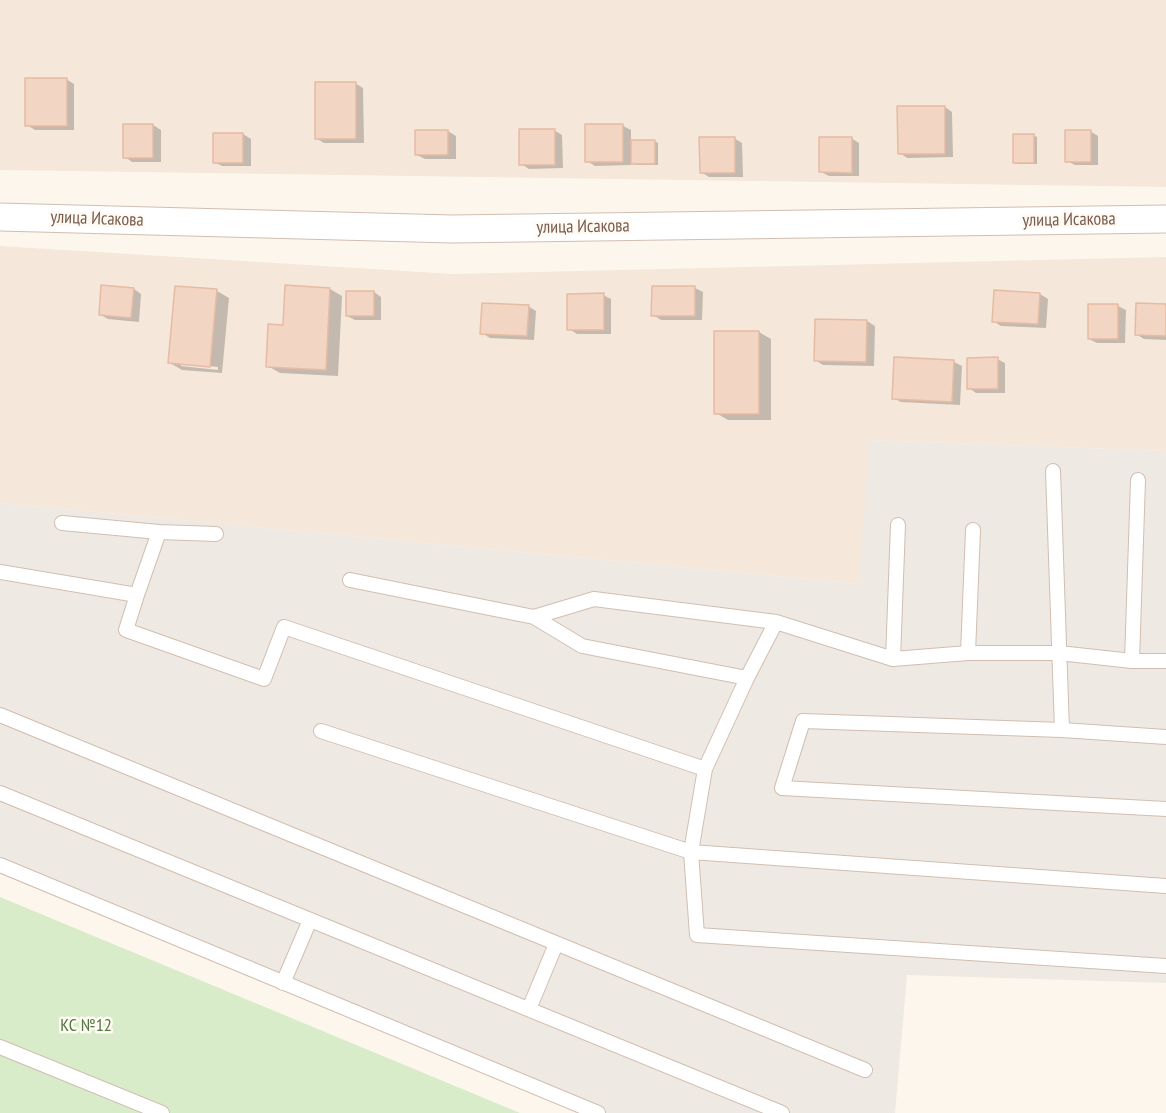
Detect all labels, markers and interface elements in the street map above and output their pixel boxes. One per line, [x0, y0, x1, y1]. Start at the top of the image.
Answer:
street label: улица Исакова [50, 207, 144, 231]
street label: улица Исакова [1022, 208, 1116, 232]
street label: улица Исакова [536, 215, 630, 239]
park label: КС №12 [60, 1015, 112, 1037]

